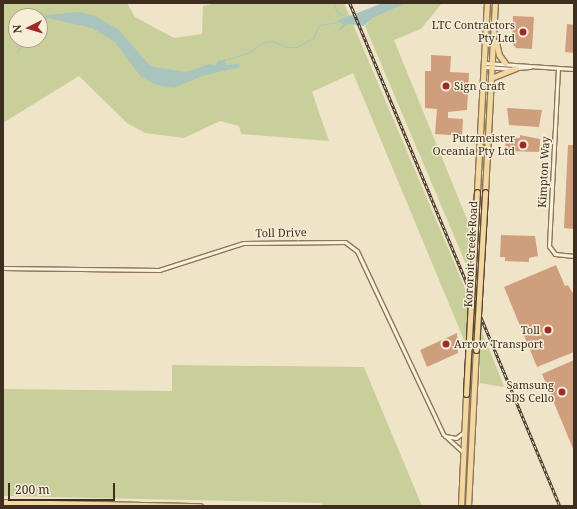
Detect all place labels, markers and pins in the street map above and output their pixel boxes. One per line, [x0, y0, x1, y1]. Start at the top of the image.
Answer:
place label: LTC Contractors Pty Ltd [432, 19, 515, 45]
marker: LTC Contractors Pty Ltd [518, 27, 528, 37]
place label: Sign Craft [454, 79, 505, 93]
marker: Sign Craft [441, 81, 451, 91]
place label: Putzmeister Oceania Pty Ltd [433, 132, 515, 158]
marker: Putzmeister Oceania Pty Ltd [518, 140, 528, 150]
place label: Toll [521, 323, 540, 337]
marker: Toll [543, 325, 553, 335]
place label: Arrow Transport [454, 337, 543, 351]
marker: Arrow Transport [441, 339, 451, 349]
place label: Samsung SDS Cello [505, 379, 554, 405]
marker: Samsung SDS Cello [557, 387, 567, 397]

